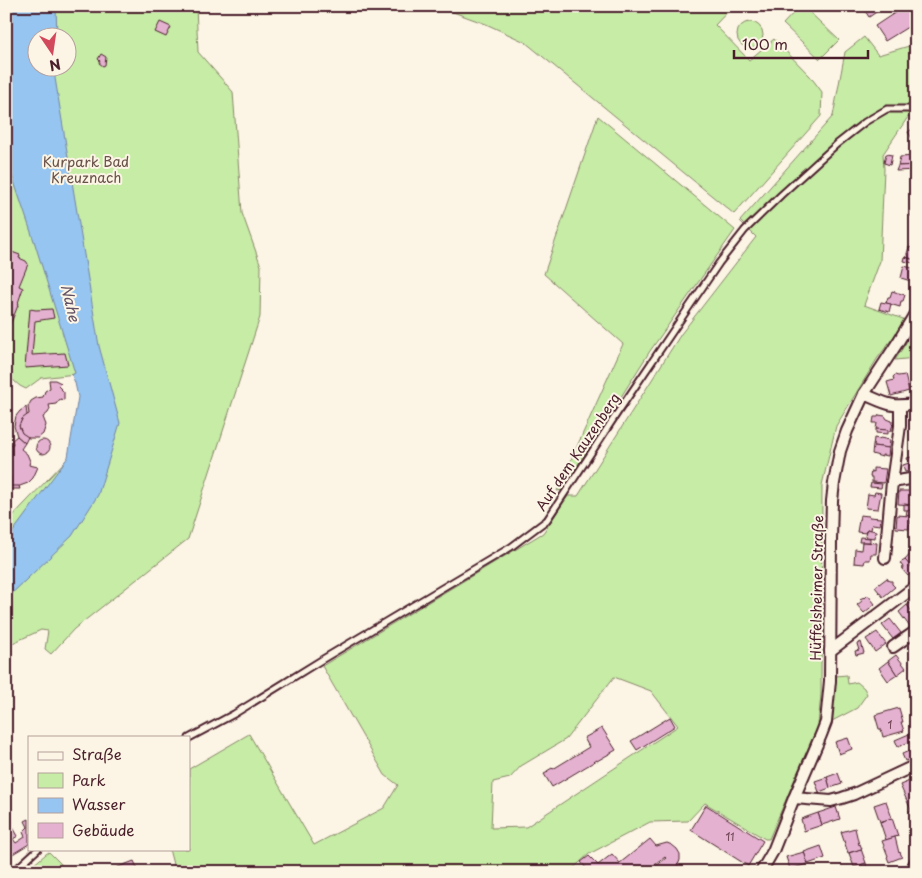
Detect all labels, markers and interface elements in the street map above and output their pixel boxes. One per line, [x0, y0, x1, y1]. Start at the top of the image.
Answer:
north arrow [28, 28, 78, 78]
scale bar [734, 28, 868, 60]
text: 100 m [742, 32, 788, 55]
text: N [47, 54, 63, 77]
park label: Kurpark Bad Kreuznach [43, 151, 129, 188]
water label: Nahe [56, 282, 87, 325]
street label: Auf dem Kauzenberg [530, 389, 625, 515]
street label: Hüffelsheimer Straße [805, 515, 828, 661]
house number: 1 [888, 716, 893, 733]
legend [28, 736, 190, 850]
text: Straße [72, 742, 122, 765]
text: Park [72, 768, 106, 791]
text: Wasser [72, 792, 125, 815]
text: Gebäude [72, 818, 134, 841]
house number: 11 [725, 828, 735, 845]

